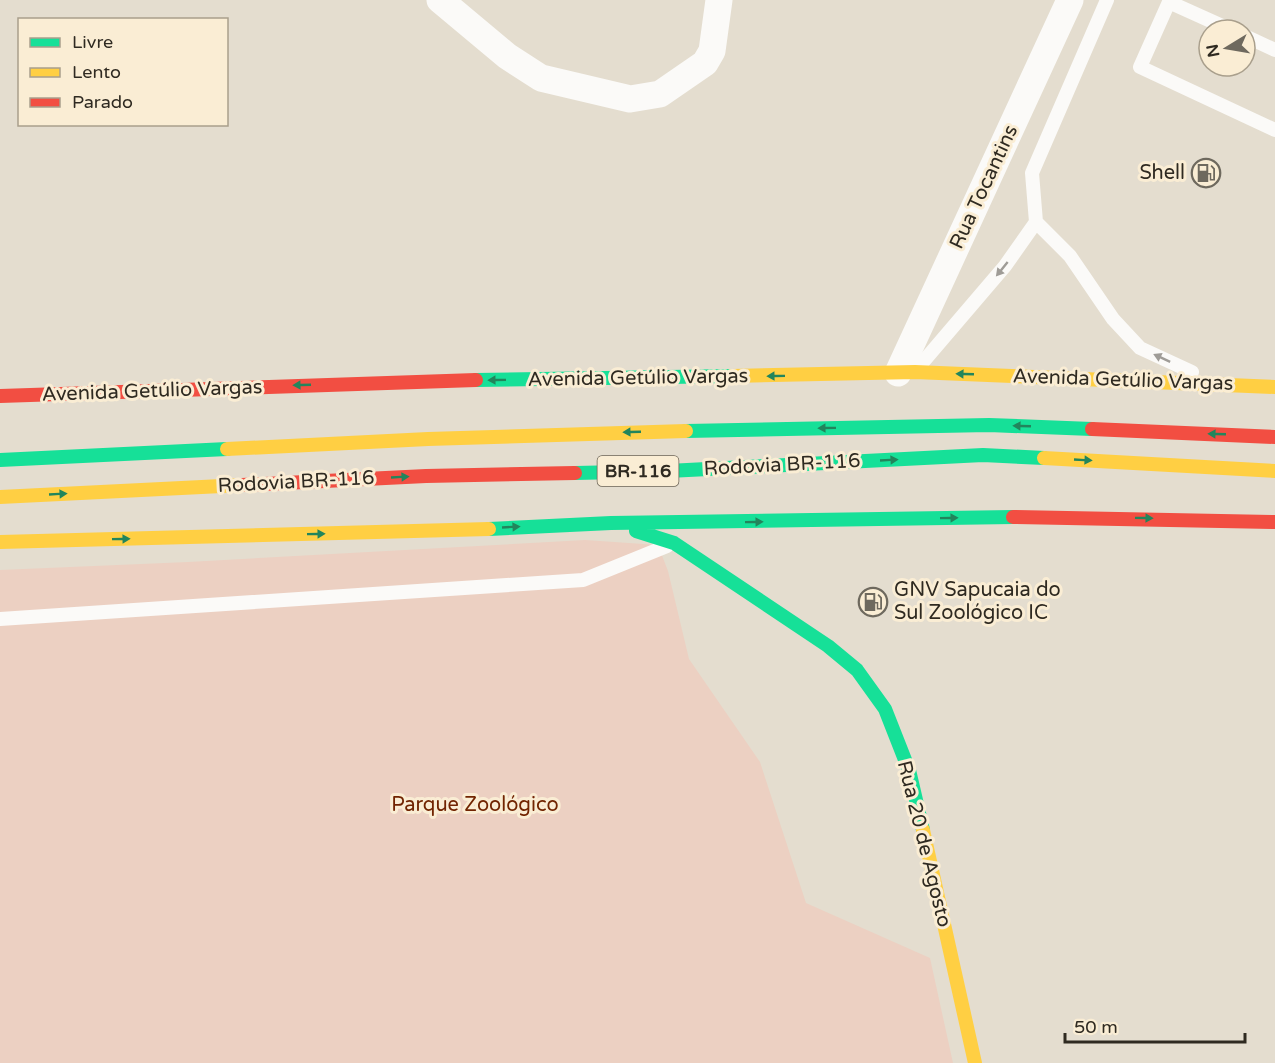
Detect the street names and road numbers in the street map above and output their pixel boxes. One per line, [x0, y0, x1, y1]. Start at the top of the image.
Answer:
street label: Rua Tocantins [945, 121, 1023, 253]
street label: Avenida Getúlio Vargas [527, 364, 749, 392]
street label: Avenida Getúlio Vargas [1012, 364, 1234, 396]
street label: Avenida Getúlio Vargas [41, 375, 263, 407]
street label: Rodovia BR-116 [703, 449, 861, 481]
road number: BR-116 [598, 456, 678, 486]
street label: Rodovia BR-116 [217, 466, 375, 498]
street label: Rua 20 de Agosto [892, 758, 956, 930]

